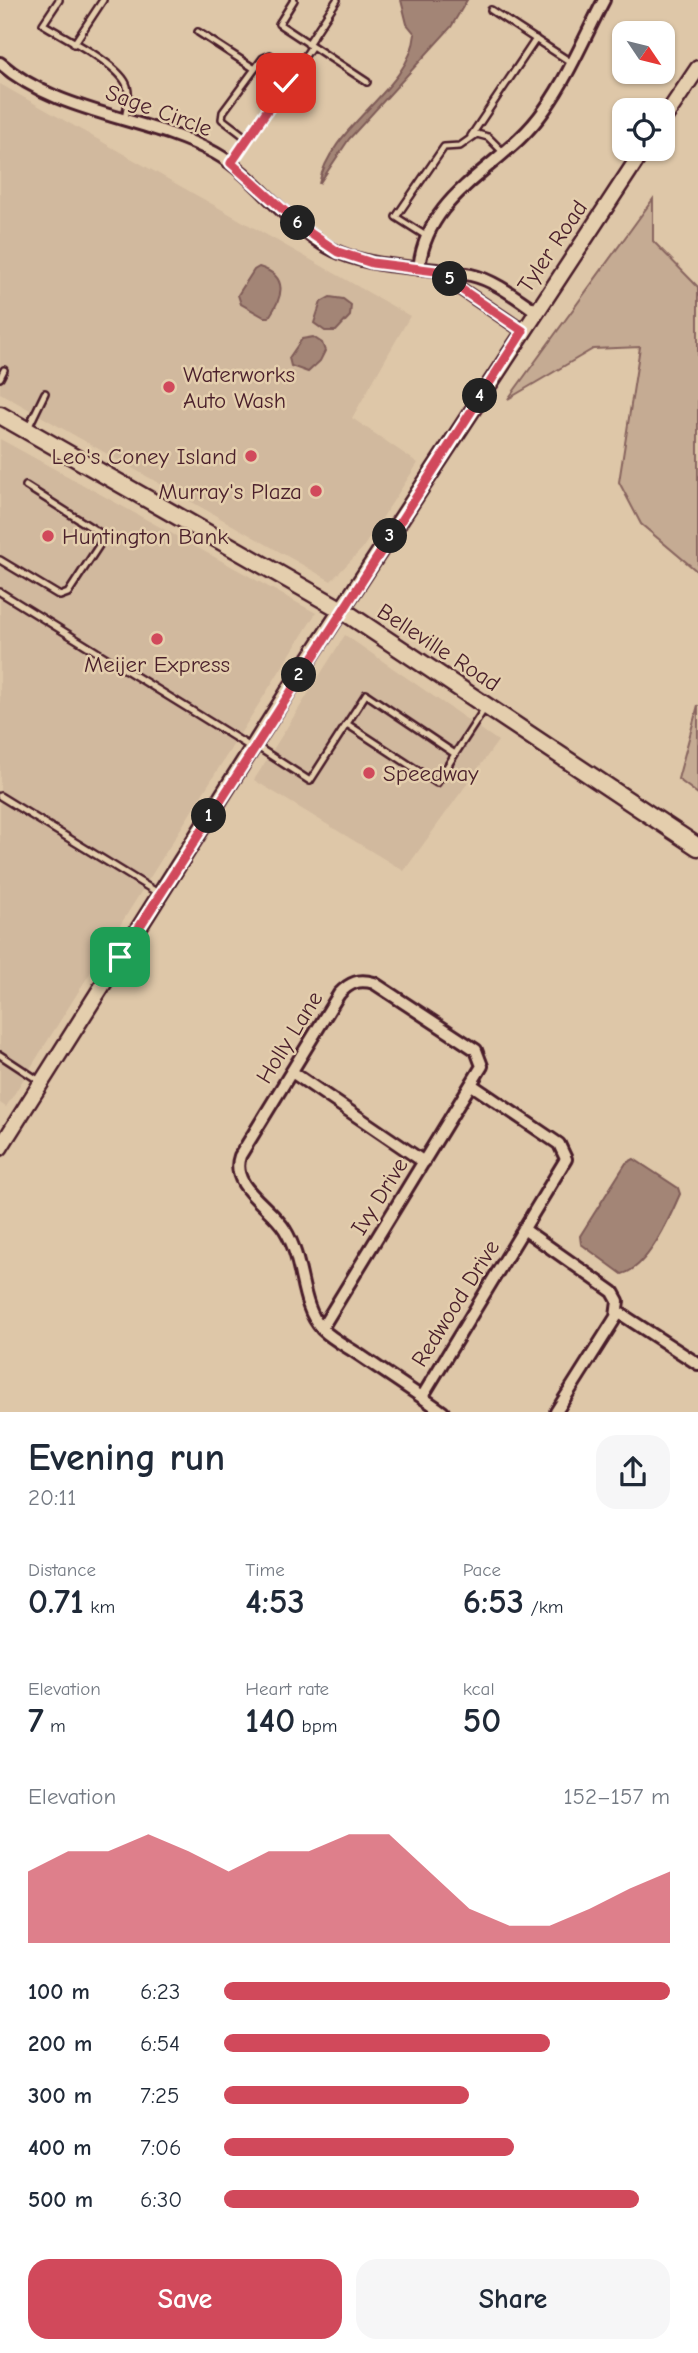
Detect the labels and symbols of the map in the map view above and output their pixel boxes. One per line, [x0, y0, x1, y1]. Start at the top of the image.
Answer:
north arrow [612, 21, 676, 84]
pin [256, 53, 316, 113]
street label: Sage Circle [102, 79, 216, 142]
street label: Tyler Road [512, 195, 593, 297]
pin: 6 [280, 206, 316, 241]
pin: 5 [433, 262, 468, 296]
place label: Waterworks Auto Wash [183, 361, 295, 414]
pin: 4 [462, 378, 498, 414]
marker: Waterworks Auto Wash [161, 379, 177, 395]
place label: Leo's Coney Island [52, 443, 237, 470]
marker: Leo's Coney Island [243, 448, 259, 464]
place label: Murray's Plaza [158, 478, 302, 505]
marker: Murray's Plaza [308, 483, 324, 499]
pin: 3 [372, 518, 408, 554]
place label: Huntington Bank [62, 523, 228, 550]
marker: Huntington Bank [40, 528, 56, 544]
street label: Belleville Road [372, 598, 505, 697]
marker: Meijer Express [149, 631, 165, 647]
place label: Meijer Express [84, 651, 230, 678]
pin: 2 [282, 658, 316, 692]
place label: Speedway [383, 760, 479, 787]
marker: Speedway [361, 765, 377, 781]
pin: 1 [192, 798, 227, 834]
pin [90, 927, 150, 987]
street label: Holly Lane [250, 986, 328, 1089]
street label: Ivy Drive [345, 1153, 414, 1240]
street label: Redwood Drive [406, 1235, 505, 1372]

